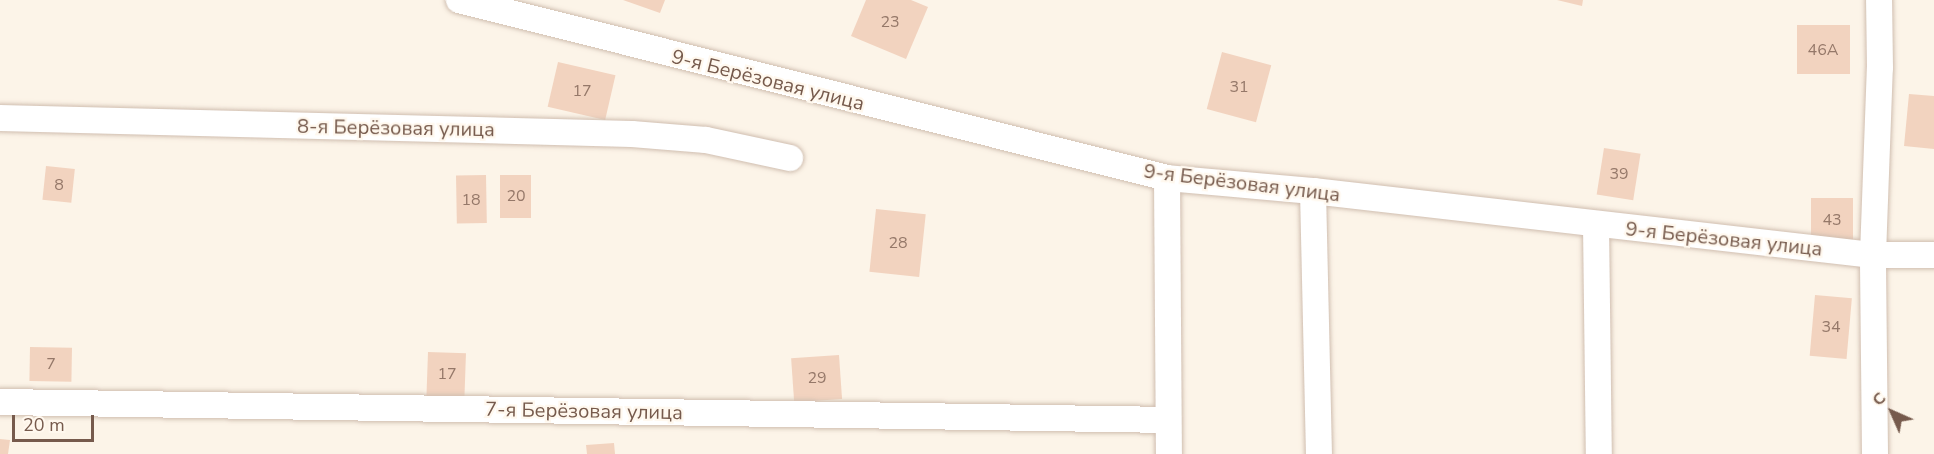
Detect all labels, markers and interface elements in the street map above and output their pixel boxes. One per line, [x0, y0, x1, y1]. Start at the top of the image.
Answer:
house number: 23 [880, 12, 900, 32]
house number: 46А [1808, 40, 1838, 60]
street label: 9-я Берёзовая улица [669, 44, 867, 116]
house number: 31 [1229, 77, 1249, 97]
house number: 17 [572, 81, 592, 101]
street label: 8-я Берёзовая улица [297, 114, 495, 142]
street label: 9-я Берёзовая улица [1142, 159, 1342, 207]
house number: 39 [1609, 164, 1629, 184]
house number: 8 [54, 175, 64, 195]
house number: 20 [506, 186, 526, 206]
house number: 18 [461, 190, 481, 210]
house number: 43 [1822, 210, 1842, 230]
street label: 9-я Берёзовая улица [1624, 217, 1824, 261]
house number: 28 [888, 233, 908, 253]
house number: 34 [1821, 317, 1841, 337]
house number: 7 [46, 354, 56, 374]
house number: 17 [437, 364, 457, 384]
house number: 29 [807, 368, 827, 388]
north arrow [1862, 382, 1922, 442]
text: С [1868, 388, 1891, 411]
street label: 7-я Берёзовая улица [485, 397, 683, 425]
scale bar [15, 403, 98, 441]
text: 20 m [23, 413, 65, 437]

